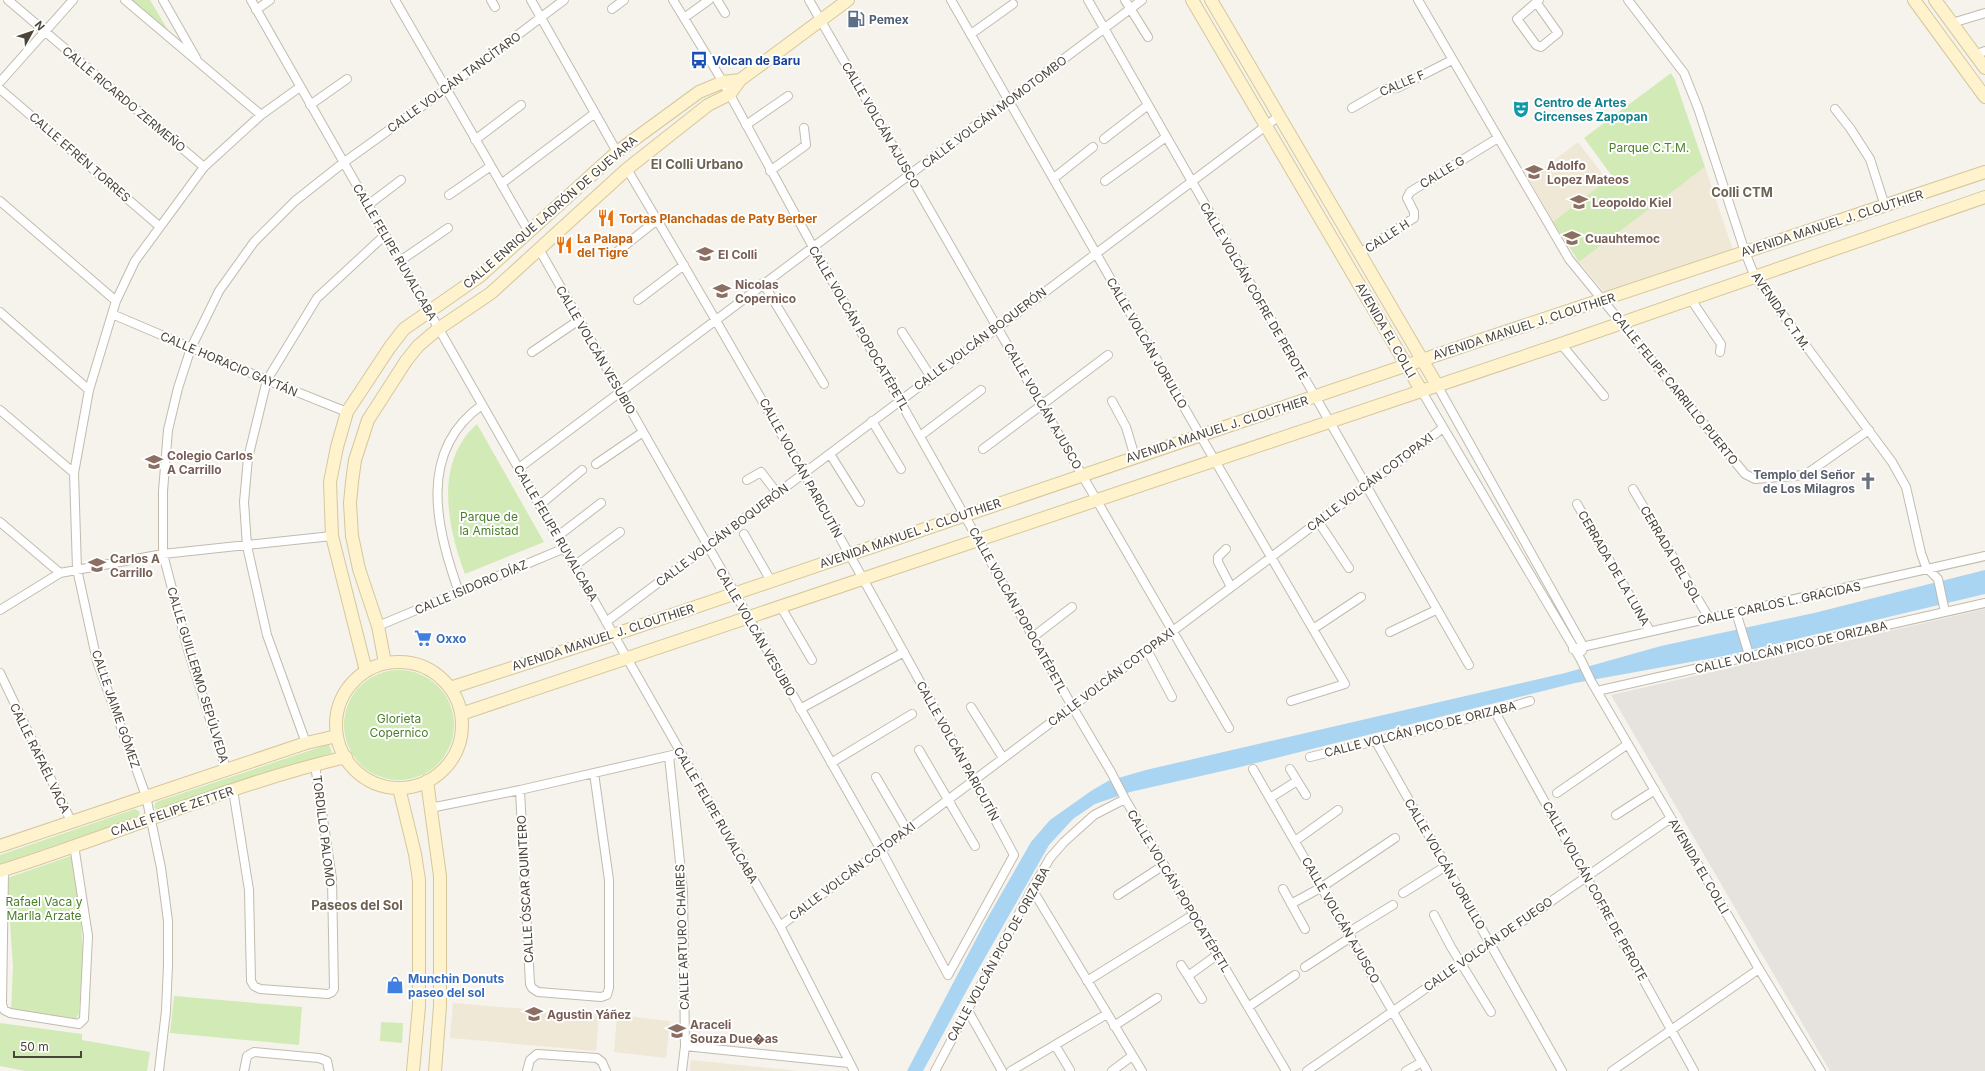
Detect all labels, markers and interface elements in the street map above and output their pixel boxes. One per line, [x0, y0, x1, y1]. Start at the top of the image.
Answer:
fuel station icon: Pemex [846, 9, 866, 29]
north arrow [12, 12, 52, 52]
place label: Pemex [869, 12, 909, 27]
text: N [32, 18, 48, 33]
street label: CALLE VOLCÁN TANCÍTARO [384, 28, 524, 136]
street label: CALLE RICARDO ZERMEÑO [59, 43, 189, 155]
bus stop icon: Volcan de Baru [689, 50, 709, 70]
place label: Volcan de Baru [712, 53, 800, 68]
street label: CALLE VOLCÁN MOMOTOMBO [918, 53, 1070, 171]
street label: CALLE VOLCÁN AJUSCO [839, 59, 923, 191]
street label: CALLE F [1377, 67, 1427, 99]
place label: Centro de Artes Circenses Zapopan [1534, 95, 1648, 124]
theatre icon: Centro de Artes Circenses Zapopan [1511, 99, 1531, 119]
street label: CALLE EFRÉN TORRES [26, 109, 134, 205]
street label: CALLE ENRIQUE LADRÓN DE GUEVARA [460, 132, 640, 292]
park label: Parque C.T.M. [1609, 140, 1689, 155]
street label: CALLE G [1417, 153, 1467, 191]
district label: El Colli Urbano [651, 156, 743, 172]
place label: Adolfo Lopez Mateos [1547, 158, 1629, 187]
school or university icon: Adolfo Lopez Mateos [1524, 162, 1544, 182]
street label: CALLE FELIPE RUVALCABA [350, 181, 440, 323]
district label: Colli CTM [1711, 184, 1773, 200]
street label: AVENIDA MANUEL J. CLOUTHIER [1739, 186, 1925, 260]
school or university icon: Leopoldo Kiel [1569, 192, 1589, 212]
place label: Leopoldo Kiel [1592, 195, 1672, 210]
street label: CALLE VOLCÁN COFRE DE PEROTE [1197, 199, 1311, 383]
restaurant icon: Tortas Planchadas de Paty Berber [596, 208, 616, 228]
place label: Tortas Planchadas de Paty Berber [619, 211, 817, 226]
street label: CALLE H [1362, 216, 1412, 256]
school or university icon: Cuauhtemoc [1562, 228, 1582, 248]
place label: La Palapa del Tigre [577, 231, 633, 260]
place label: Cuauhtemoc [1585, 231, 1660, 246]
restaurant icon: La Palapa del Tigre [554, 235, 574, 255]
street label: CALLE VOLCÁN POPOCATÉPETL [806, 243, 912, 413]
school or university icon: El Colli [695, 244, 715, 264]
place label: El Colli [718, 247, 757, 262]
street label: AVENIDA C.T.M. [1748, 269, 1814, 353]
street label: CALLE VOLCÁN JORULLO [1103, 275, 1191, 411]
place label: Nicolas Copernico [735, 277, 796, 306]
street label: AVENIDA EL COLLI [1353, 280, 1419, 380]
school or university icon: Nicolas Copernico [712, 281, 732, 301]
street label: CALLE VOLCÁN VESUBIO [553, 283, 639, 417]
street label: CALLE VOLCÁN BOQUERÓN [911, 284, 1049, 394]
street label: AVENIDA MANUEL J. CLOUTHIER [1431, 289, 1617, 363]
street label: CALLE FELIPE CARRILLO PUERTO [1608, 308, 1742, 468]
street label: CALLE HORACIO GAYTÁN [158, 328, 300, 400]
street label: CALLE VOLCÁN AJUSCO [1001, 340, 1085, 472]
street label: AVENIDA MANUEL J. CLOUTHIER [1124, 392, 1310, 466]
street label: CALLE VOLCÁN PARICUTÍN [756, 396, 846, 540]
street label: CALLE VOLCÁN COTOPAXI [1304, 430, 1436, 534]
place label: Colegio Carlos A Carrillo [167, 448, 253, 477]
school or university icon: Colegio Carlos A Carrillo [144, 452, 164, 472]
street label: CALLE FELIPE RUVALCABA [511, 462, 601, 604]
place label: Templo del Señor de Los Milagros [1753, 467, 1855, 496]
church icon: Templo del Señor de Los Milagros [1858, 471, 1878, 491]
street label: CALLE VOLCÁN BOQUERÓN [653, 480, 791, 590]
street label: AVENIDA MANUEL J. CLOUTHIER [817, 495, 1003, 571]
street label: CERRADA DEL SOL [1637, 503, 1705, 605]
street label: CERRADA DE LA LUNA [1575, 508, 1653, 628]
park label: Parque de la Amistad [459, 509, 519, 538]
street label: CALLE VOLCÁN POPOCATÉPETL [966, 524, 1070, 696]
place label: Carlos A Carrillo [110, 551, 160, 580]
school or university icon: Carlos A Carrillo [87, 555, 107, 575]
street label: CALLE ISIDORO DÍAZ [412, 556, 530, 618]
street label: CALLE VOLCÁN VESUBIO [713, 565, 799, 699]
street label: CALLE CARLOS L. GRACIDAS [1696, 578, 1862, 628]
street label: CALLE GUILLERMO SEPÚLVEDA [164, 585, 232, 765]
street label: AVENIDA MANUEL J. CLOUTHIER [510, 600, 696, 674]
street label: CALLE VOLCÁN PICO DE ORIZABA [1693, 618, 1889, 676]
street label: CALLE VOLCÁN COTOPAXI [1045, 625, 1177, 729]
supermarket icon: Oxxo [413, 628, 433, 648]
place label: Oxxo [436, 631, 466, 646]
street label: CALLE JAIME GÓMEZ [89, 648, 143, 770]
street label: CALLE VOLCÁN PARICUTÍN [913, 679, 1003, 823]
street label: CALLE VOLCÁN PICO DE ORIZABA [1322, 698, 1518, 760]
street label: CALLE RAFAÉL VACA [7, 700, 73, 816]
park label: Glorieta Copernico [369, 711, 429, 740]
street label: CALLE FELIPE RUVALCABA [671, 744, 761, 886]
street label: TORDILLO PALOMO [310, 774, 338, 888]
street label: CALLE FELIPE ZETTER [109, 783, 236, 839]
street label: CALLE VOLCÁN JORULLO [1401, 796, 1489, 932]
street label: CALLE VOLCÁN COFRE DE PEROTE [1539, 799, 1651, 983]
street label: CALLE VOLCÁN POPOCATÉPETL [1124, 807, 1234, 975]
street label: CALLE ÓSCAR QUINTERO [514, 815, 536, 963]
street label: AVENIDA EL COLLI [1666, 816, 1732, 916]
street label: CALLE VOLCÁN COTOPAXI [786, 819, 918, 923]
street label: CALLE VOLCÁN AJUSCO [1299, 854, 1383, 986]
street label: CALLE ARTURO CHAIRES [672, 864, 692, 1010]
street label: CALLE VOLCÁN PICO DE ORIZABA [944, 864, 1052, 1044]
park label: Rafael Vaca y Marlla Arzate [6, 894, 83, 923]
street label: CALLE VOLCÁN DE FUEGO [1421, 894, 1555, 994]
district label: Paseos del Sol [311, 897, 403, 913]
place label: Munchin Donuts paseo del sol [408, 971, 504, 1000]
shop icon: Munchin Donuts paseo del sol [385, 975, 405, 995]
school or university icon: Agustin Yáñez [524, 1004, 544, 1024]
place label: Agustin Yáñez [547, 1007, 631, 1022]
place label: Araceli Souza Due�as [690, 1017, 779, 1046]
school or university icon: Araceli Souza Due�as [667, 1021, 687, 1041]
scale bar [14, 1033, 81, 1059]
text: 50 m [20, 1039, 49, 1054]

